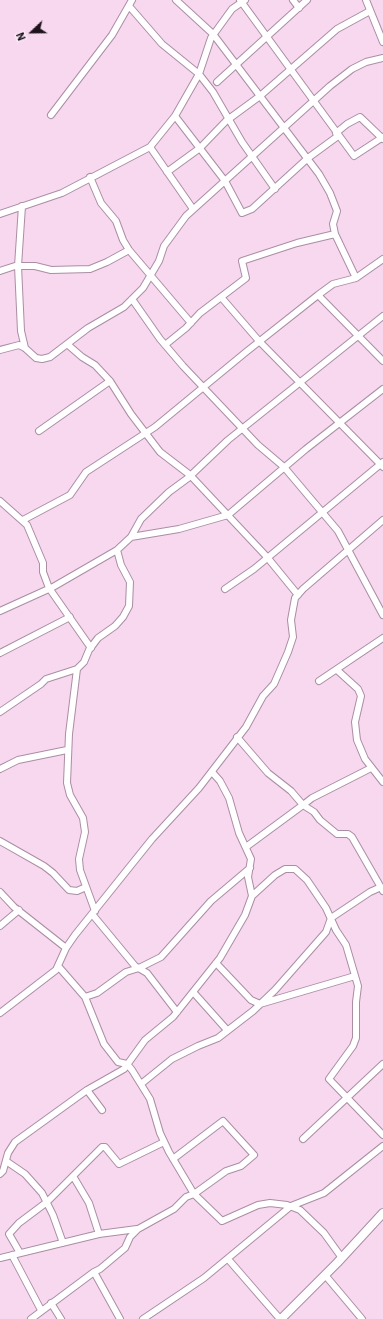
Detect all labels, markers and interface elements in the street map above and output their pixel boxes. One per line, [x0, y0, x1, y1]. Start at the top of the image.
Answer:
north arrow [12, 12, 52, 52]
text: N [13, 30, 29, 43]

